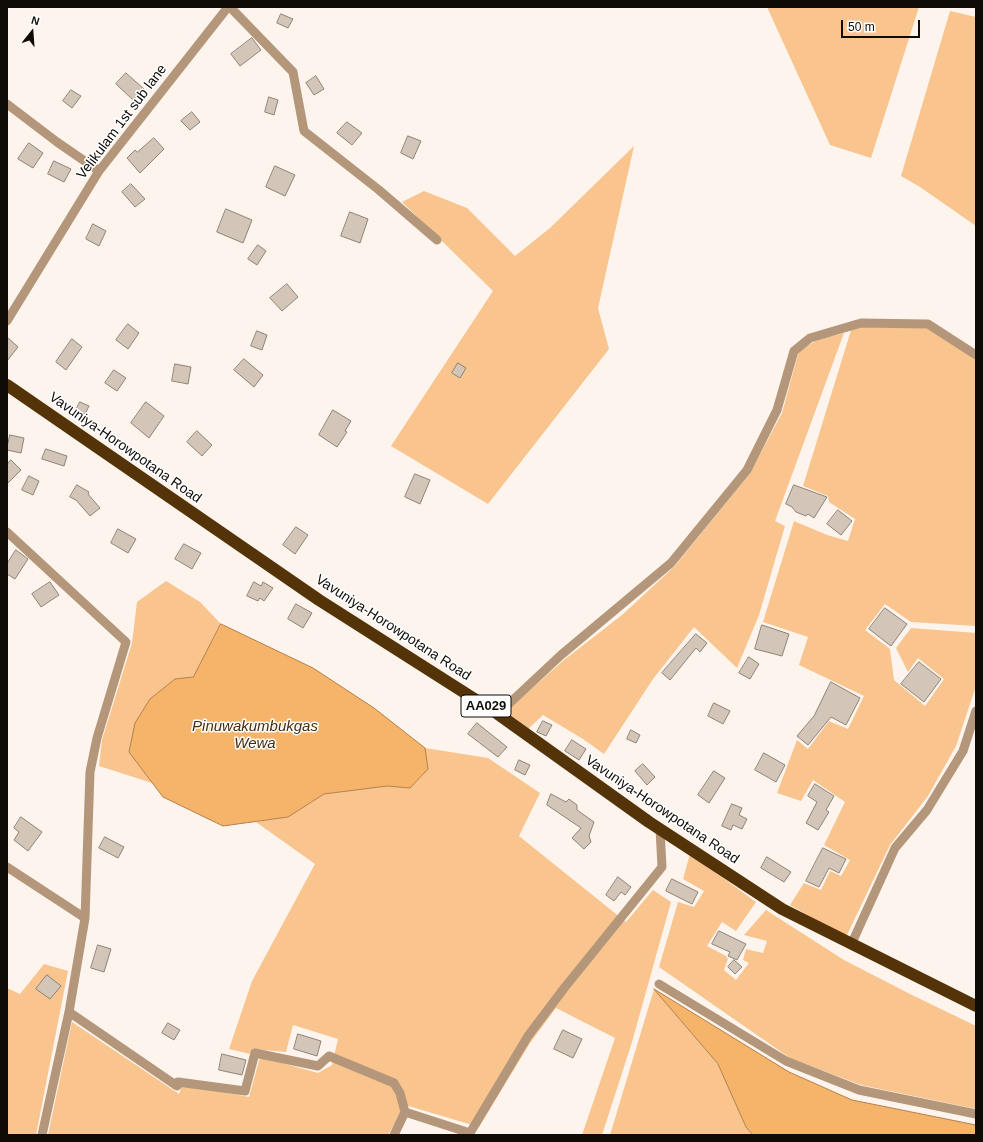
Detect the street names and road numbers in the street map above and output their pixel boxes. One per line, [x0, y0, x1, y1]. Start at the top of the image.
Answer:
street label: Velikulam 1st sub lane [73, 61, 171, 183]
street label: Vavuniya-Horowpotana Road [46, 389, 204, 507]
street label: Vavuniya-Horowpotana Road [312, 571, 474, 685]
road number: AA029 [461, 695, 511, 717]
street label: Vavuniya-Horowpotana Road [582, 752, 742, 868]

